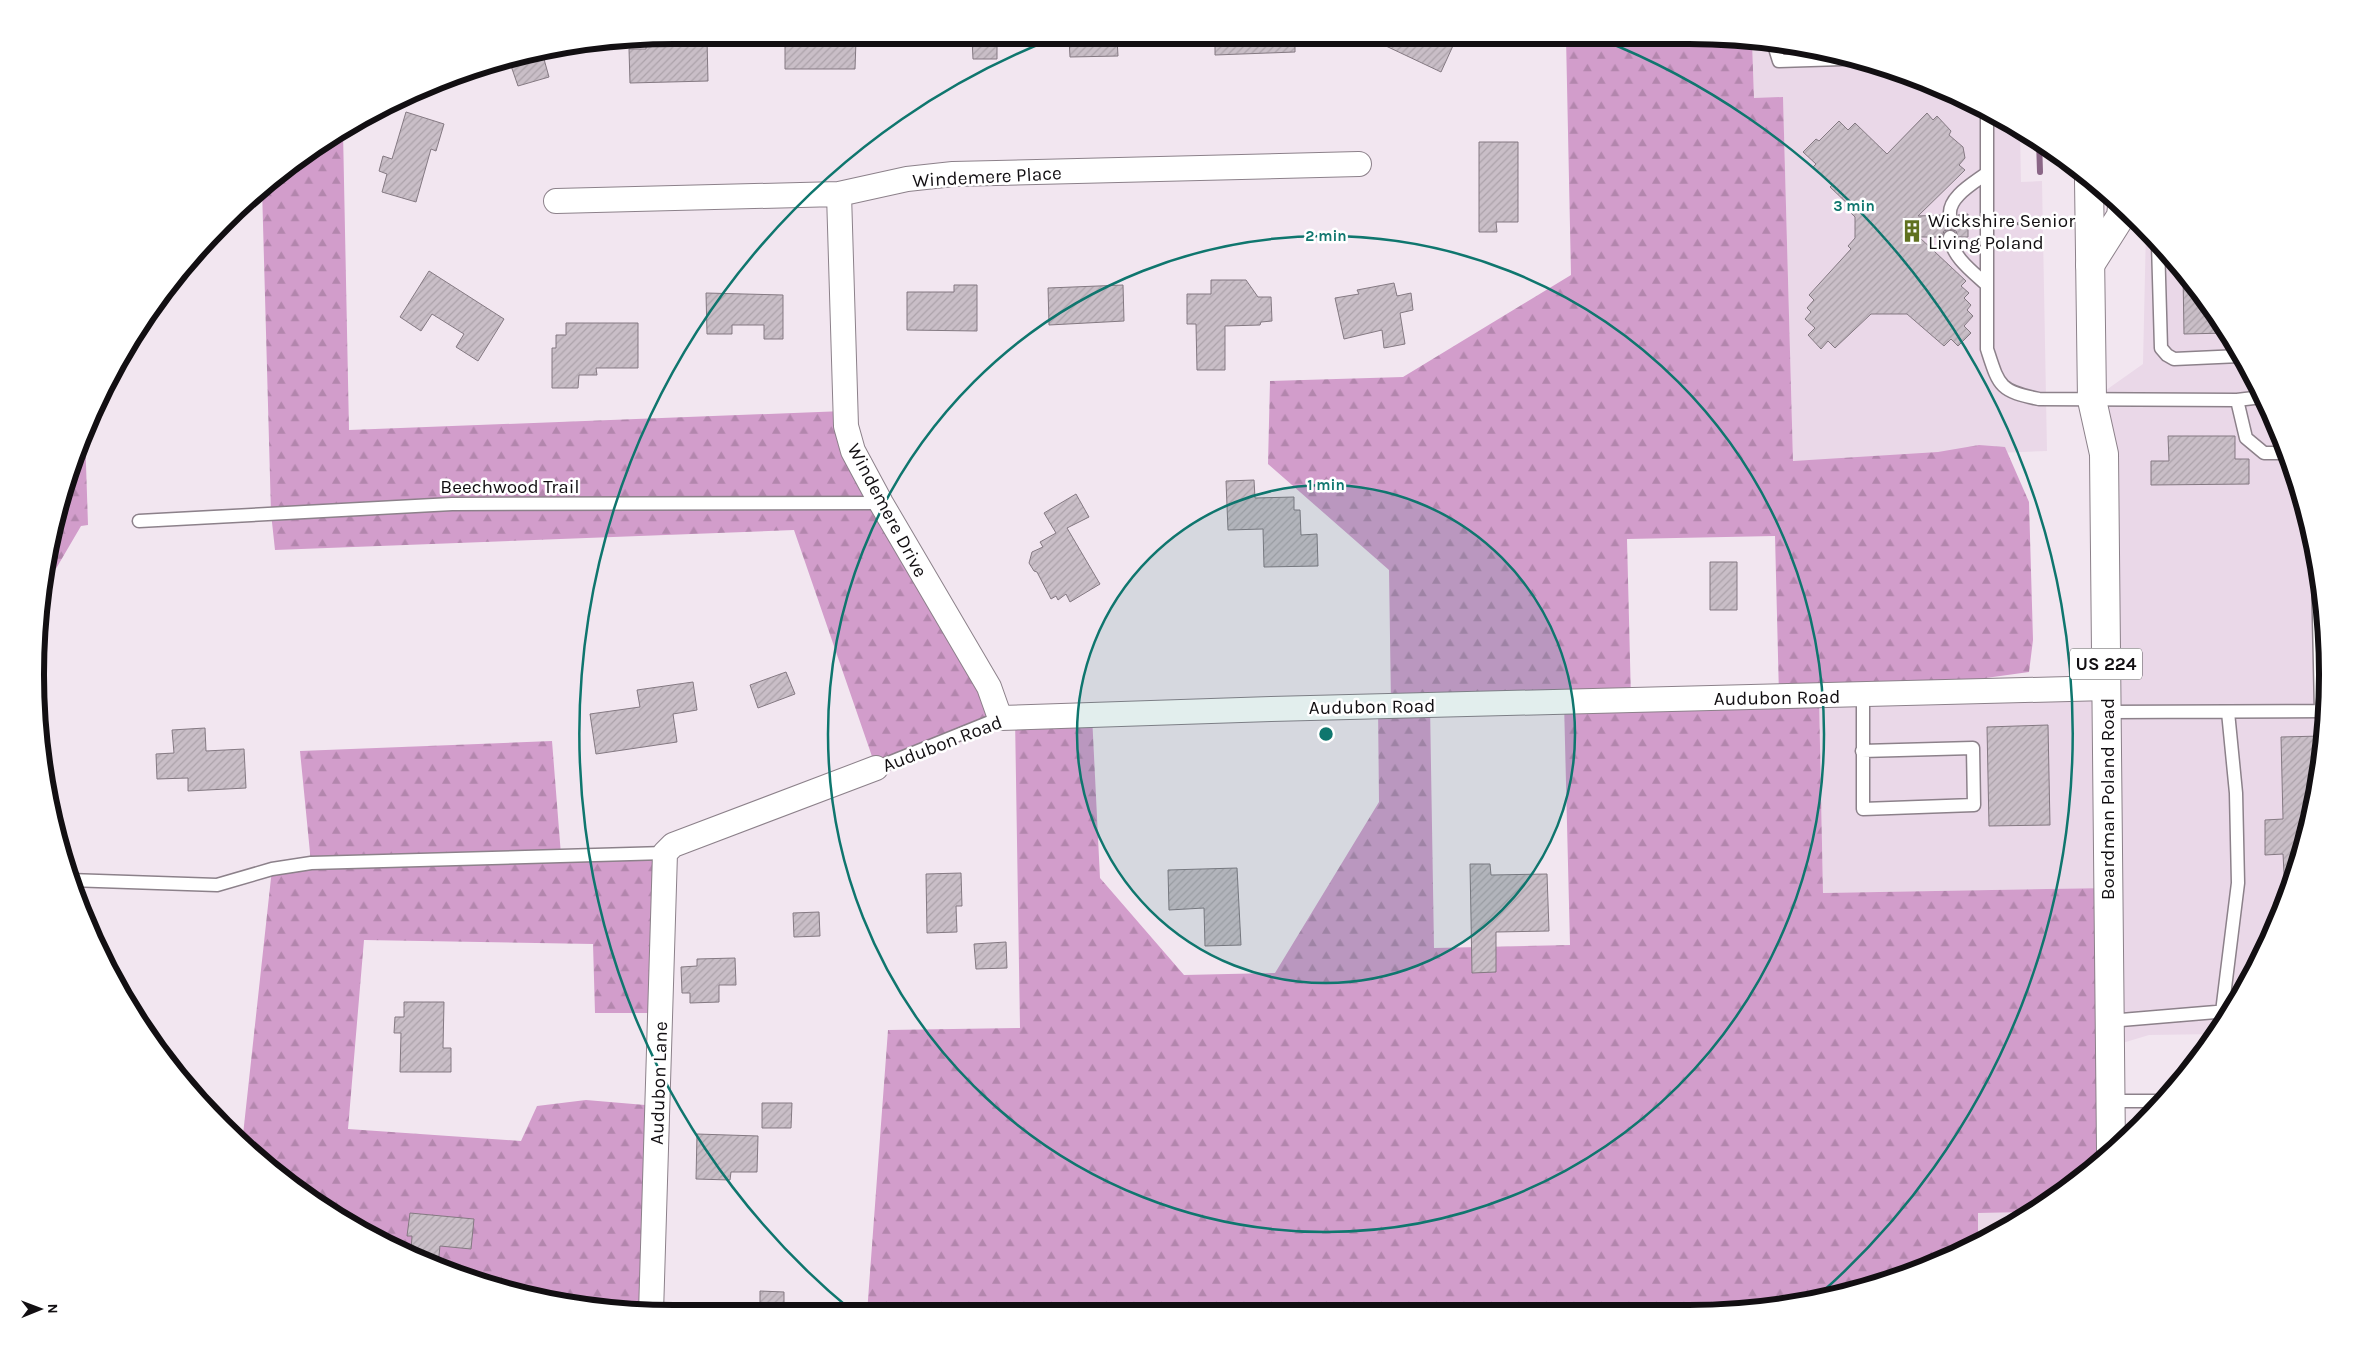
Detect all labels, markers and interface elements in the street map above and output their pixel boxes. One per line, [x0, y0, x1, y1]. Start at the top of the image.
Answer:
street label: Windemere Place [912, 162, 1062, 192]
text: 3 min [1833, 197, 1875, 215]
place label: Wickshire Senior Living Poland [1928, 210, 2075, 254]
building icon: Wickshire Senior Living Poland [1899, 218, 1925, 244]
text: 2 min [1305, 227, 1347, 245]
street label: Windemere Drive [843, 440, 932, 581]
street label: Beechwood Trail [440, 476, 580, 498]
text: 1 min [1307, 476, 1345, 494]
road number: US 224 [2070, 649, 2142, 680]
street label: Audubon Road [1714, 686, 1840, 710]
street label: Audubon Road [1309, 695, 1435, 719]
street label: Boardman Poland Road [2097, 698, 2119, 900]
street label: Audubon Road [879, 711, 1005, 777]
centre of rings [1317, 725, 1335, 743]
street label: Audubon Lane [646, 1021, 672, 1145]
north arrow [15, 1284, 65, 1334]
text: N [44, 1304, 61, 1314]

